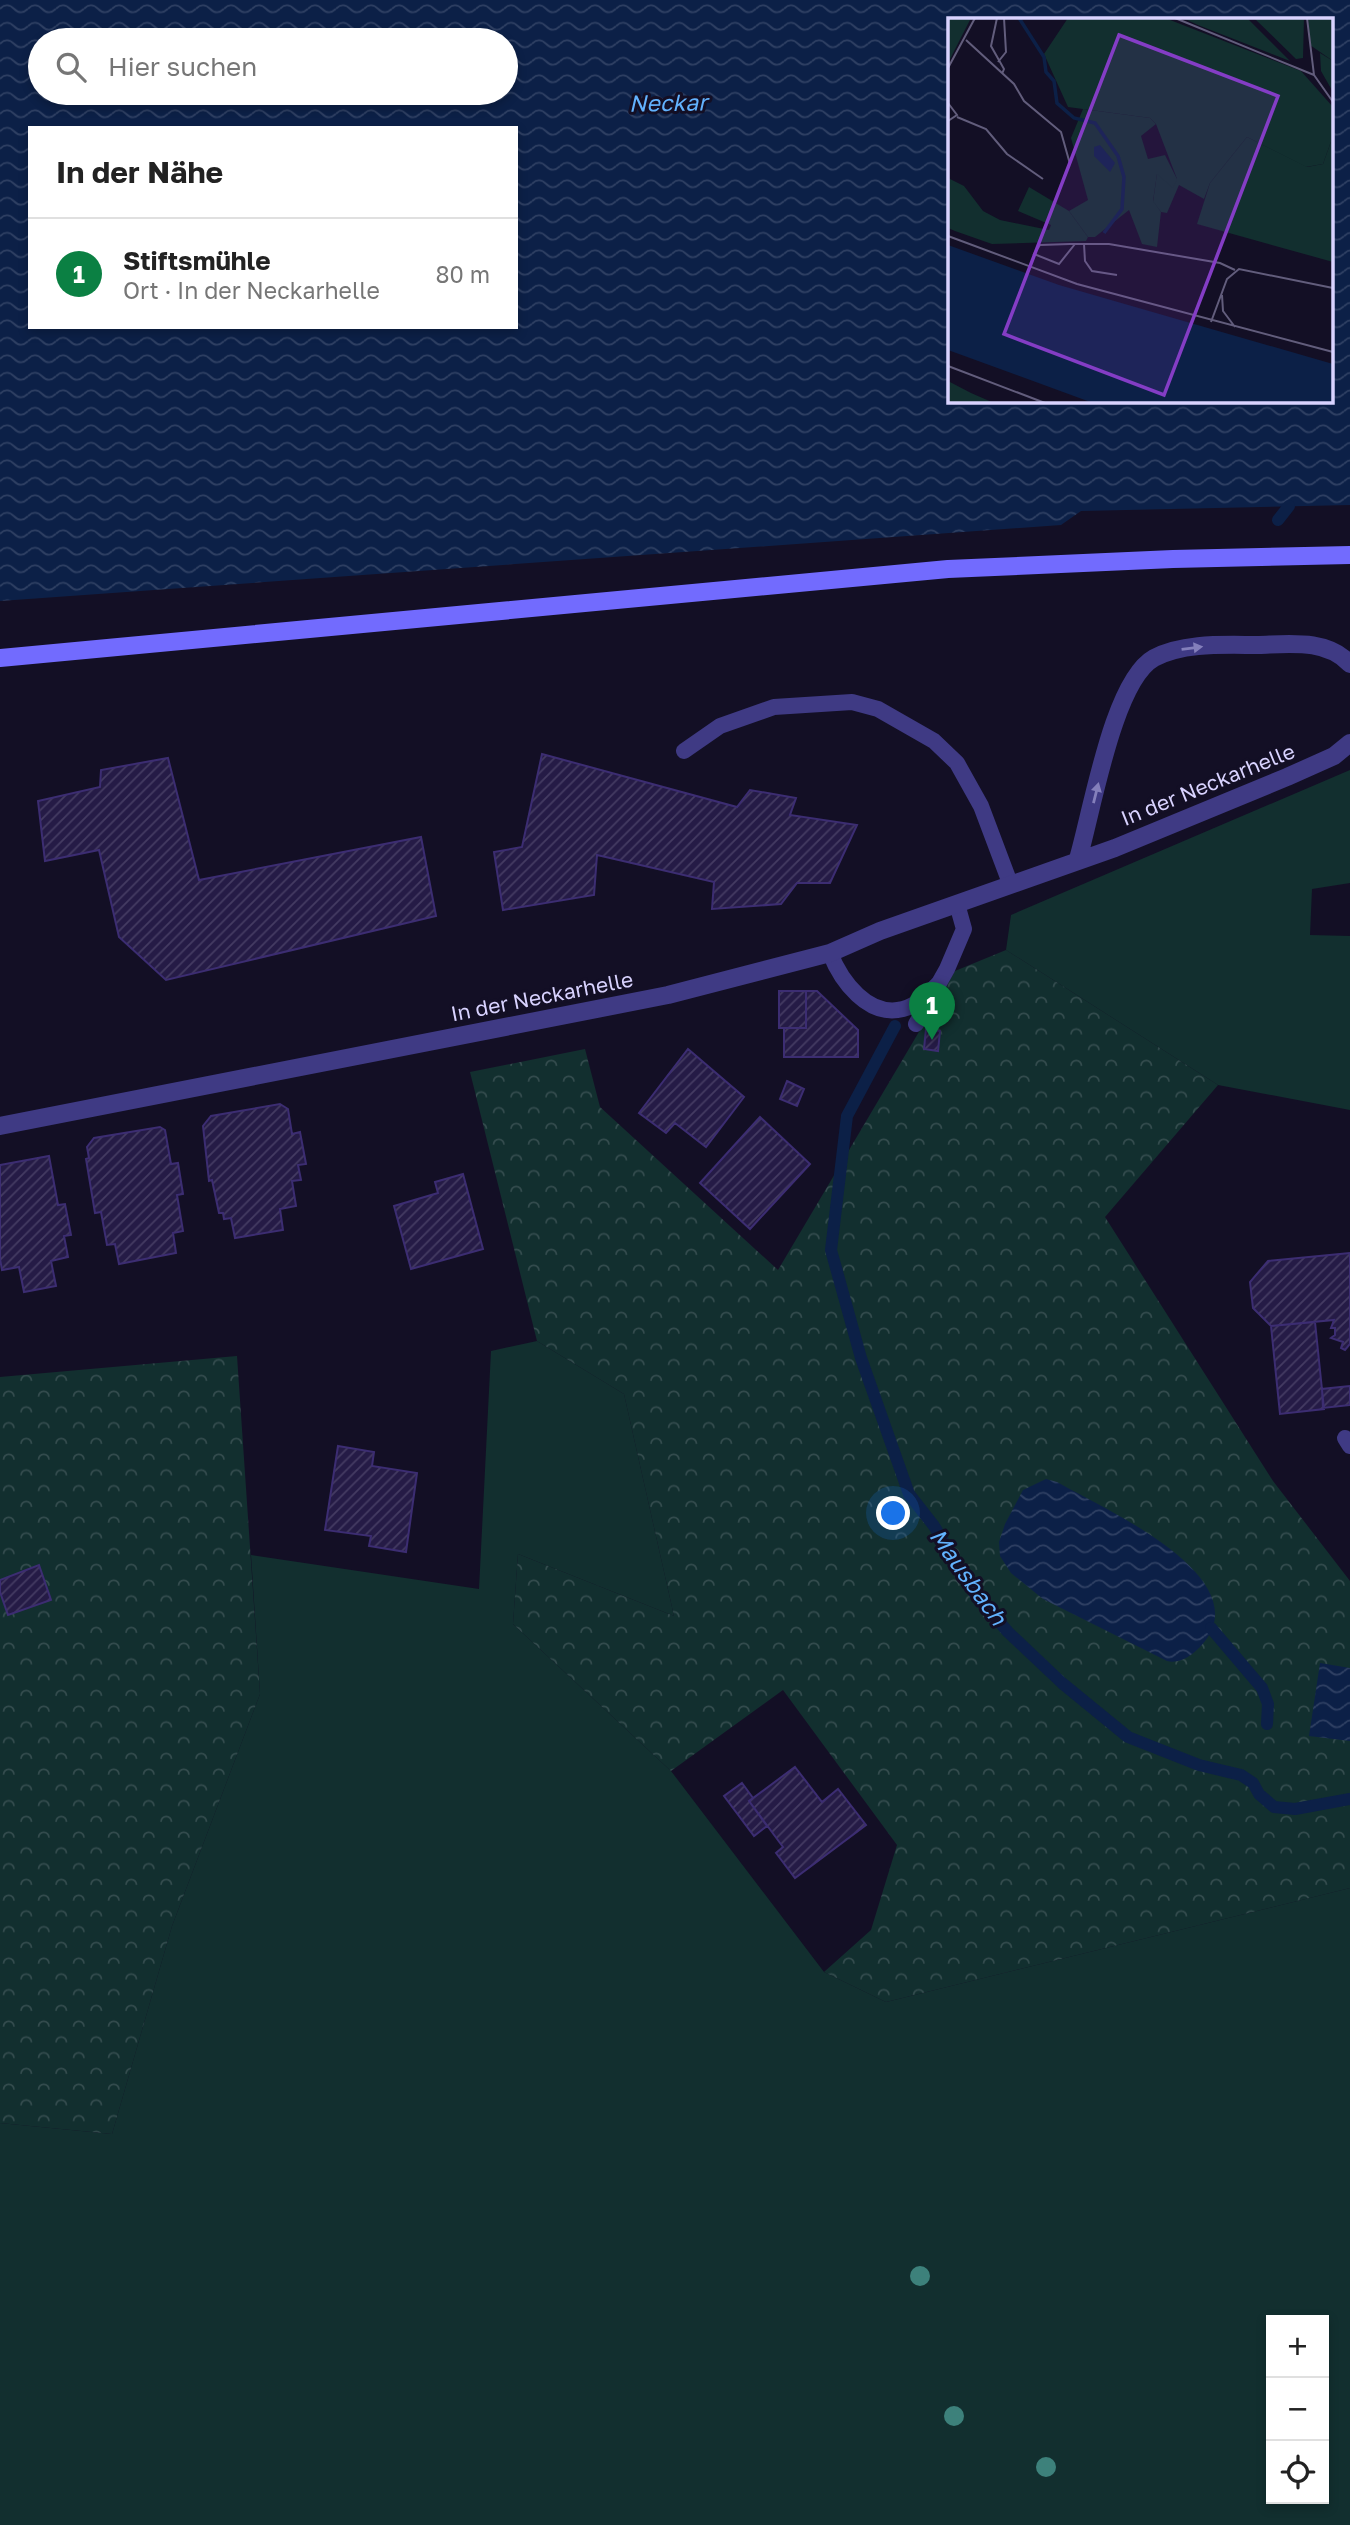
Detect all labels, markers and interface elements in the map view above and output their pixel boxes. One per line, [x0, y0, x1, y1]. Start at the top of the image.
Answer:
inset map [948, 18, 1332, 402]
search box [28, 28, 518, 105]
icon: search [52, 48, 90, 86]
text: Hier suchen [108, 51, 257, 82]
water label: Neckar [629, 87, 710, 117]
text: In der Nähe [56, 154, 223, 190]
text: Stiftsmühle [123, 245, 271, 276]
text: 1 [73, 260, 85, 288]
text: 80 m [436, 260, 490, 288]
text: Ort · In der Neckarhelle [123, 276, 380, 304]
one-way arrow [1181, 643, 1203, 654]
street label: In der Neckarhelle [1117, 737, 1298, 831]
one-way arrow [1091, 782, 1102, 804]
street label: In der Neckarhelle [448, 966, 635, 1026]
pin: 1 [909, 982, 955, 1040]
your location [876, 1496, 910, 1530]
water label: Mausbach [924, 1523, 1014, 1631]
map controls [1266, 2315, 1329, 2504]
button: + [1266, 2315, 1329, 2378]
button: − [1266, 2378, 1329, 2441]
button: locate [1266, 2441, 1329, 2504]

